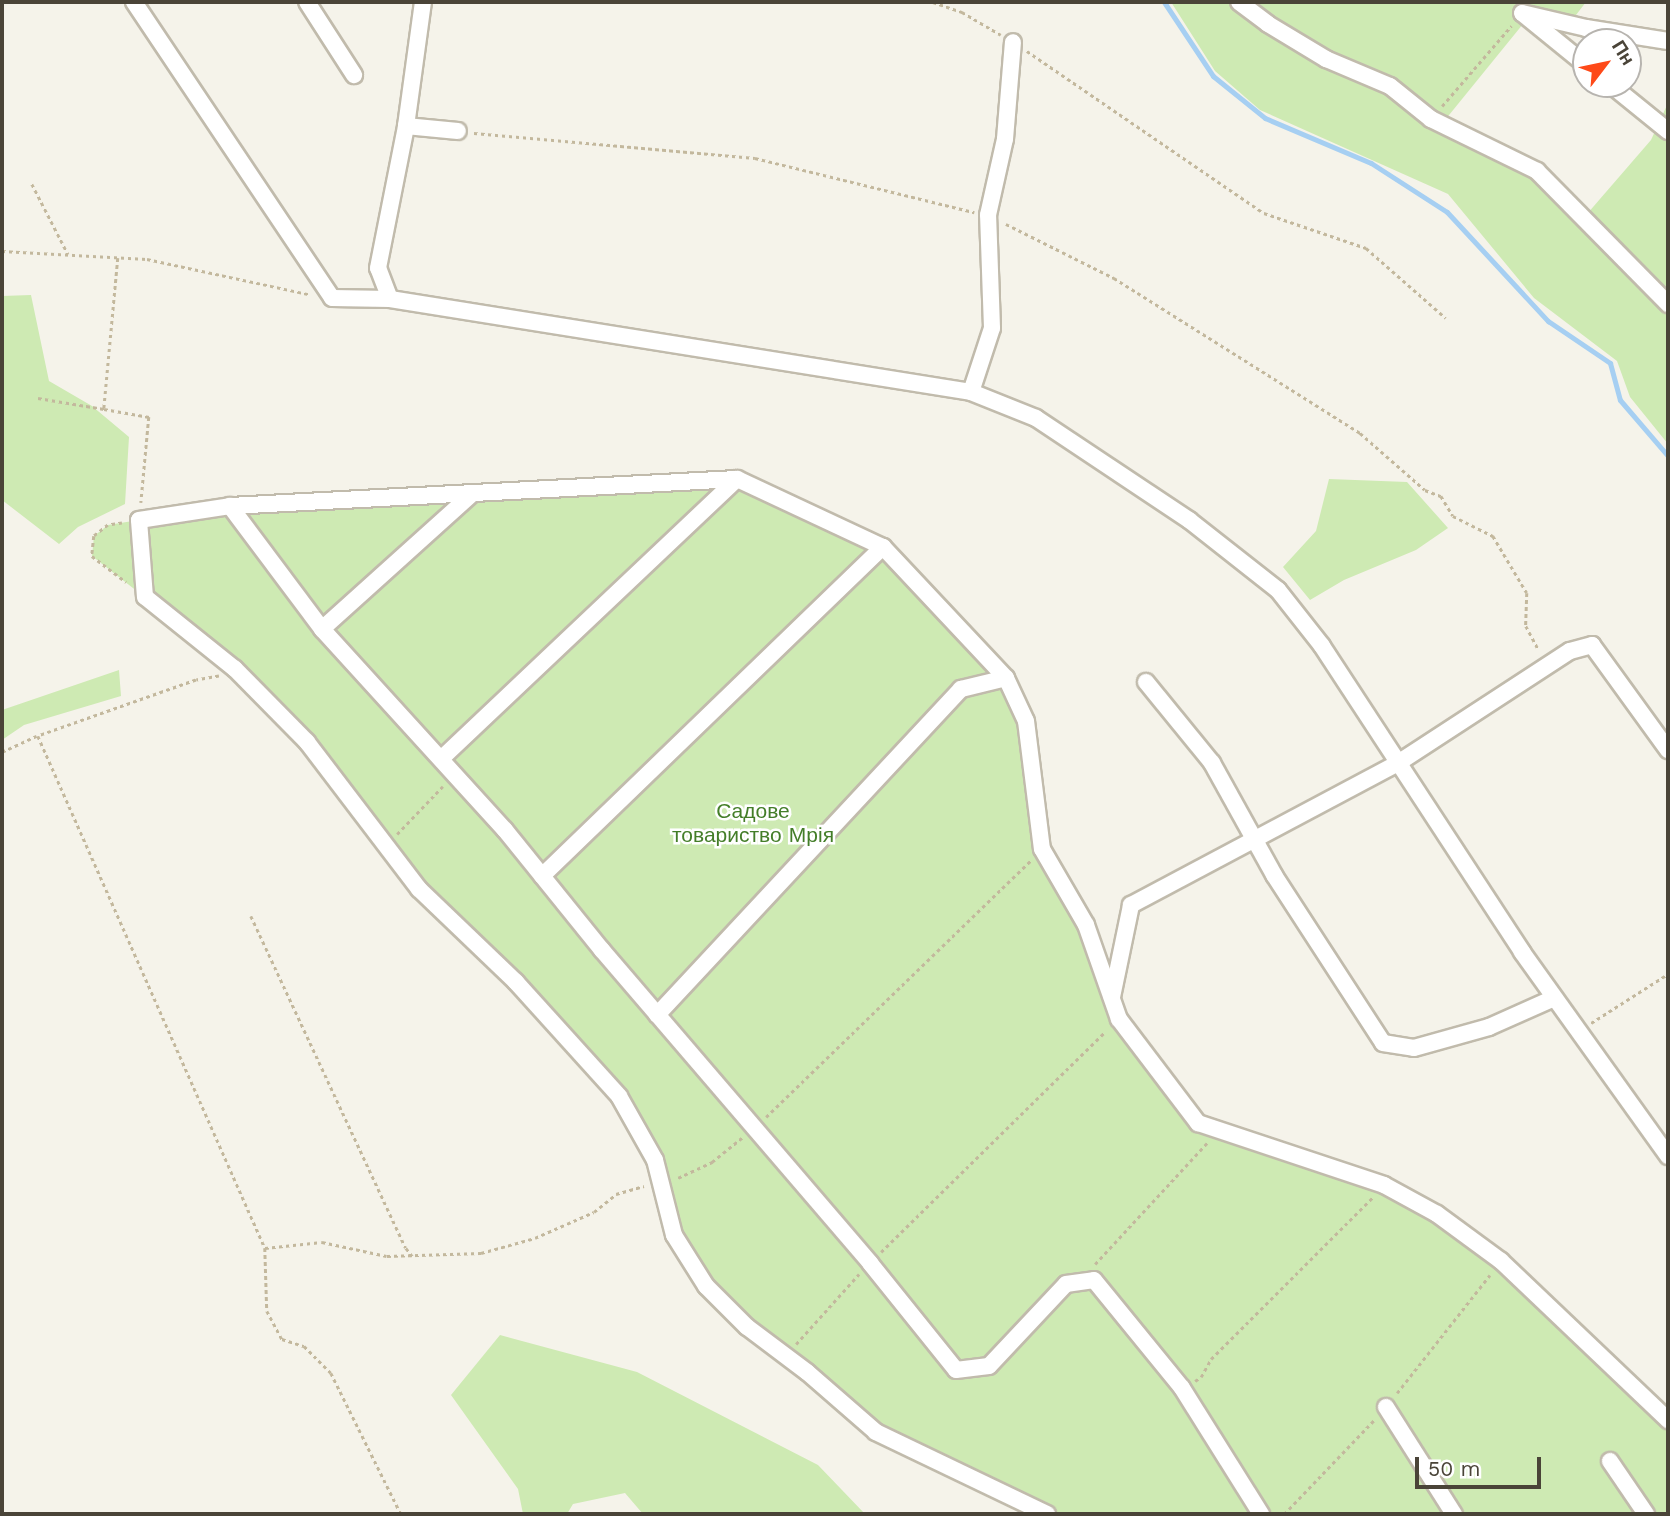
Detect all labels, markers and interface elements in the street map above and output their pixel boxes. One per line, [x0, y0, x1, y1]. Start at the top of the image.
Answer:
north arrow [1572, 28, 1642, 98]
text: Пн [1607, 36, 1640, 69]
park label: Садове товариство Мрія [672, 798, 834, 848]
scale bar [1418, 1442, 1544, 1486]
text: 50 m [1428, 1456, 1480, 1481]

